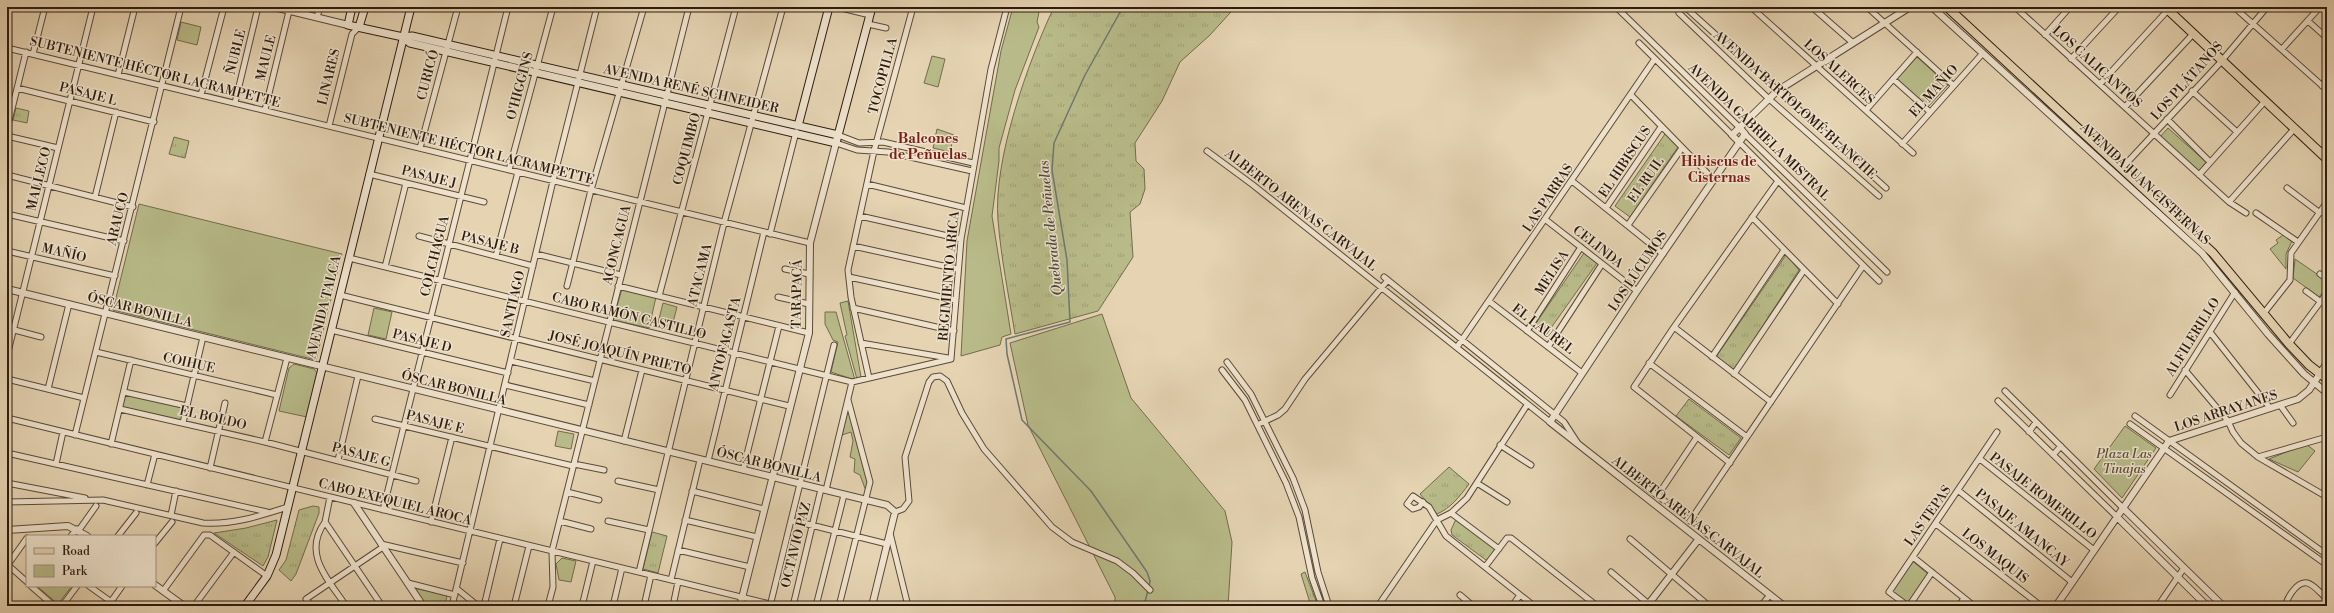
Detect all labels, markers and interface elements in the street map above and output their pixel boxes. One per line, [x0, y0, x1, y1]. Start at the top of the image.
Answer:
street label: LOS CALICANTOS [2049, 23, 2145, 111]
street label: AVENIDA BARTOLOMÉ BLANCHE [1709, 26, 1881, 183]
street label: ÑUBLE [222, 28, 249, 76]
street label: SUBTENIENTE HÉCTOR LACRAMPETTE [28, 32, 282, 111]
street label: MAULE [253, 33, 279, 83]
street label: TOCOPILLA [865, 35, 901, 116]
street label: LOS ALERCES [1800, 36, 1878, 108]
street label: LOS PLÁTANOS [2147, 38, 2226, 124]
street label: LINARES [314, 47, 344, 107]
street label: CURICÓ [413, 48, 442, 102]
street label: O'HIGGINS [503, 50, 537, 122]
street label: AVENIDA GABRIELA MISTRAL [1684, 59, 1834, 204]
street label: AVENIDA RENÉ SCHNEIDER [601, 60, 781, 117]
street label: EL MAÑIO [1905, 61, 1962, 121]
street label: PASAJE L [57, 79, 119, 109]
street label: SUBTENIENTE HÉCTOR LACRAMPETTE [342, 109, 596, 188]
street label: COQUIMBO [670, 111, 704, 187]
street label: AVENIDA JUAN CISTERNAS [2076, 119, 2213, 248]
street label: EL HIBISCUS [1595, 123, 1655, 201]
district label: Balcones de Peñuelas [889, 130, 967, 164]
street label: MALLECO [23, 145, 55, 213]
street label: ALBERTO ARENAS CARVAJAL [1221, 145, 1381, 275]
district label: Hibiscus de Cisternas [1681, 153, 1757, 187]
street label: EL RUIL [1625, 154, 1668, 206]
water label: Quebrada de Peñuelas [1035, 159, 1067, 297]
street label: LAS PARRAS [1519, 161, 1577, 235]
street label: PASAJE J [400, 162, 458, 192]
street label: ARAUCO [103, 191, 132, 248]
street label: ACONCAGUA [599, 202, 635, 288]
street label: REGIMIENTO ARICA [935, 209, 963, 342]
street label: COLCHAGUA [417, 213, 453, 298]
street label: CELINDA [1570, 222, 1627, 272]
street label: LOS LÚCUMOS [1604, 227, 1671, 314]
street label: PASAJE B [459, 228, 521, 258]
street label: MAÑÍO [40, 239, 88, 266]
street label: ATACAMA [684, 241, 716, 309]
street label: MELISA [1532, 247, 1573, 298]
street label: AVENIDA TALCA [303, 253, 345, 361]
street label: TARAPACÁ [787, 258, 806, 329]
street label: SANTIAGO [498, 269, 528, 339]
street label: ÓSCAR BONILLA [86, 288, 195, 331]
street label: CABO RAMÓN CASTILLO [550, 288, 708, 343]
street label: ANTOFAGASTA [705, 294, 745, 394]
street label: ALFILERILLO [2162, 295, 2224, 380]
street label: EL LAUREL [1509, 300, 1578, 358]
street label: PASAJE D [391, 326, 453, 356]
street label: JOSÉ JOAQUÍN PRIETO [546, 326, 693, 378]
street label: COIHUE [161, 349, 217, 377]
street label: ÓSCAR BONILLA [400, 366, 509, 409]
street label: LOS ARRAYANES [2172, 387, 2280, 435]
street label: EL BOLDO [178, 403, 248, 433]
street label: PASAJE E [404, 407, 466, 437]
street label: PASAJE G [330, 440, 392, 471]
street label: ÓSCAR BONILLA [715, 443, 824, 486]
park label: Plaza Las Tinajas [2095, 446, 2152, 477]
street label: PASAJE ROMERILLO [1986, 449, 2100, 543]
street label: ALBERTO ARENAS CARVAJAL [1608, 452, 1768, 582]
street label: CABO EXEQUIEL AROCA [317, 475, 474, 529]
street label: LAS TEPAS [1901, 483, 1955, 549]
street label: PASAJE AMANCAY [1972, 485, 2073, 572]
street label: OCTAVIO PAZ [778, 501, 814, 589]
street label: LOS MAQUIS [1958, 525, 2032, 587]
legend [26, 535, 156, 587]
text: Road [62, 544, 90, 559]
text: Park [62, 564, 88, 579]

